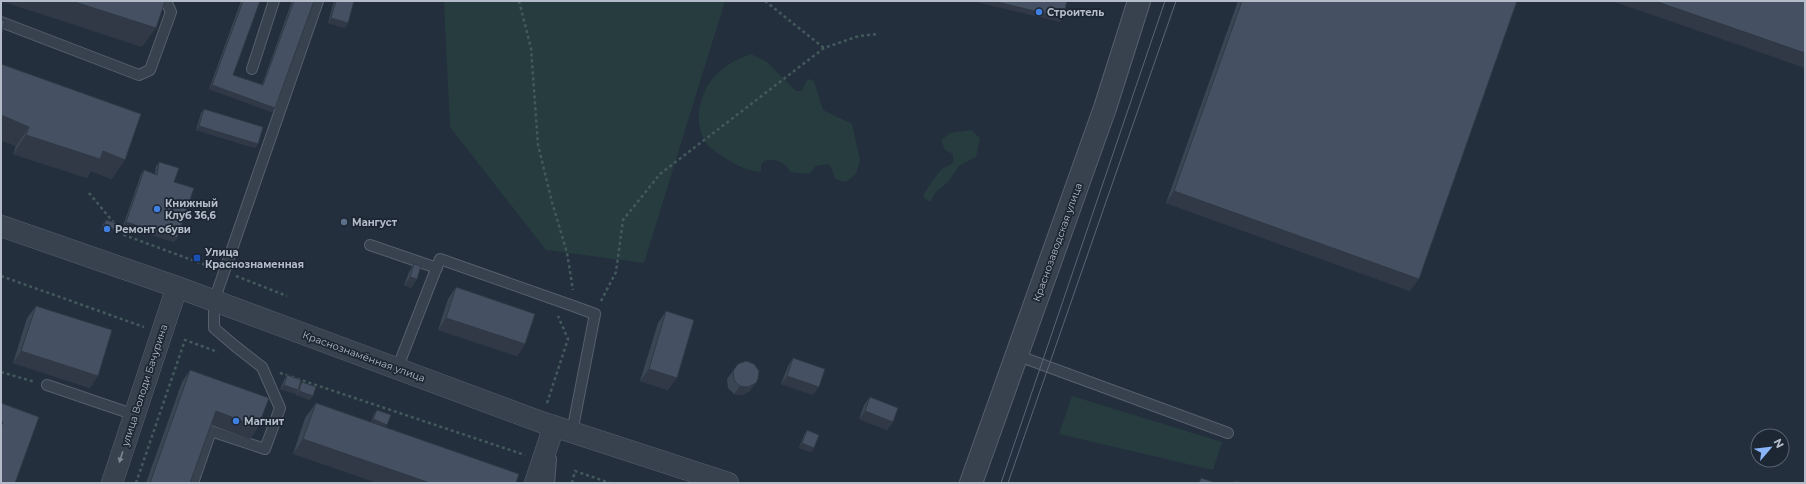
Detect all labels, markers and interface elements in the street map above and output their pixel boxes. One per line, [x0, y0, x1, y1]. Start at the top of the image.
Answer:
place label: Строитель [1047, 6, 1104, 19]
marker: Строитель [1034, 7, 1044, 17]
street label: Краснозаводская улица [1030, 181, 1085, 303]
place label: Книжный Клуб 36,6 [165, 197, 218, 222]
marker: Книжный Клуб 36,6 [152, 204, 162, 214]
place label: Мангуст [352, 216, 398, 229]
marker: Мангуст [339, 217, 349, 227]
place label: Ремонт обуви [115, 223, 191, 236]
marker: Ремонт обуви [102, 224, 112, 234]
place label: Улица Краснознаменная [205, 246, 304, 271]
marker: Улица Краснознаменная [192, 253, 202, 263]
street label: улица Володи Бачурина [118, 323, 170, 449]
street label: Краснознамённая улица [301, 328, 427, 385]
place label: Магнит [244, 415, 285, 428]
marker: Магнит [231, 416, 241, 426]
north arrow [1750, 428, 1790, 468]
text: N [1771, 436, 1787, 451]
one-way arrow [117, 452, 123, 464]

